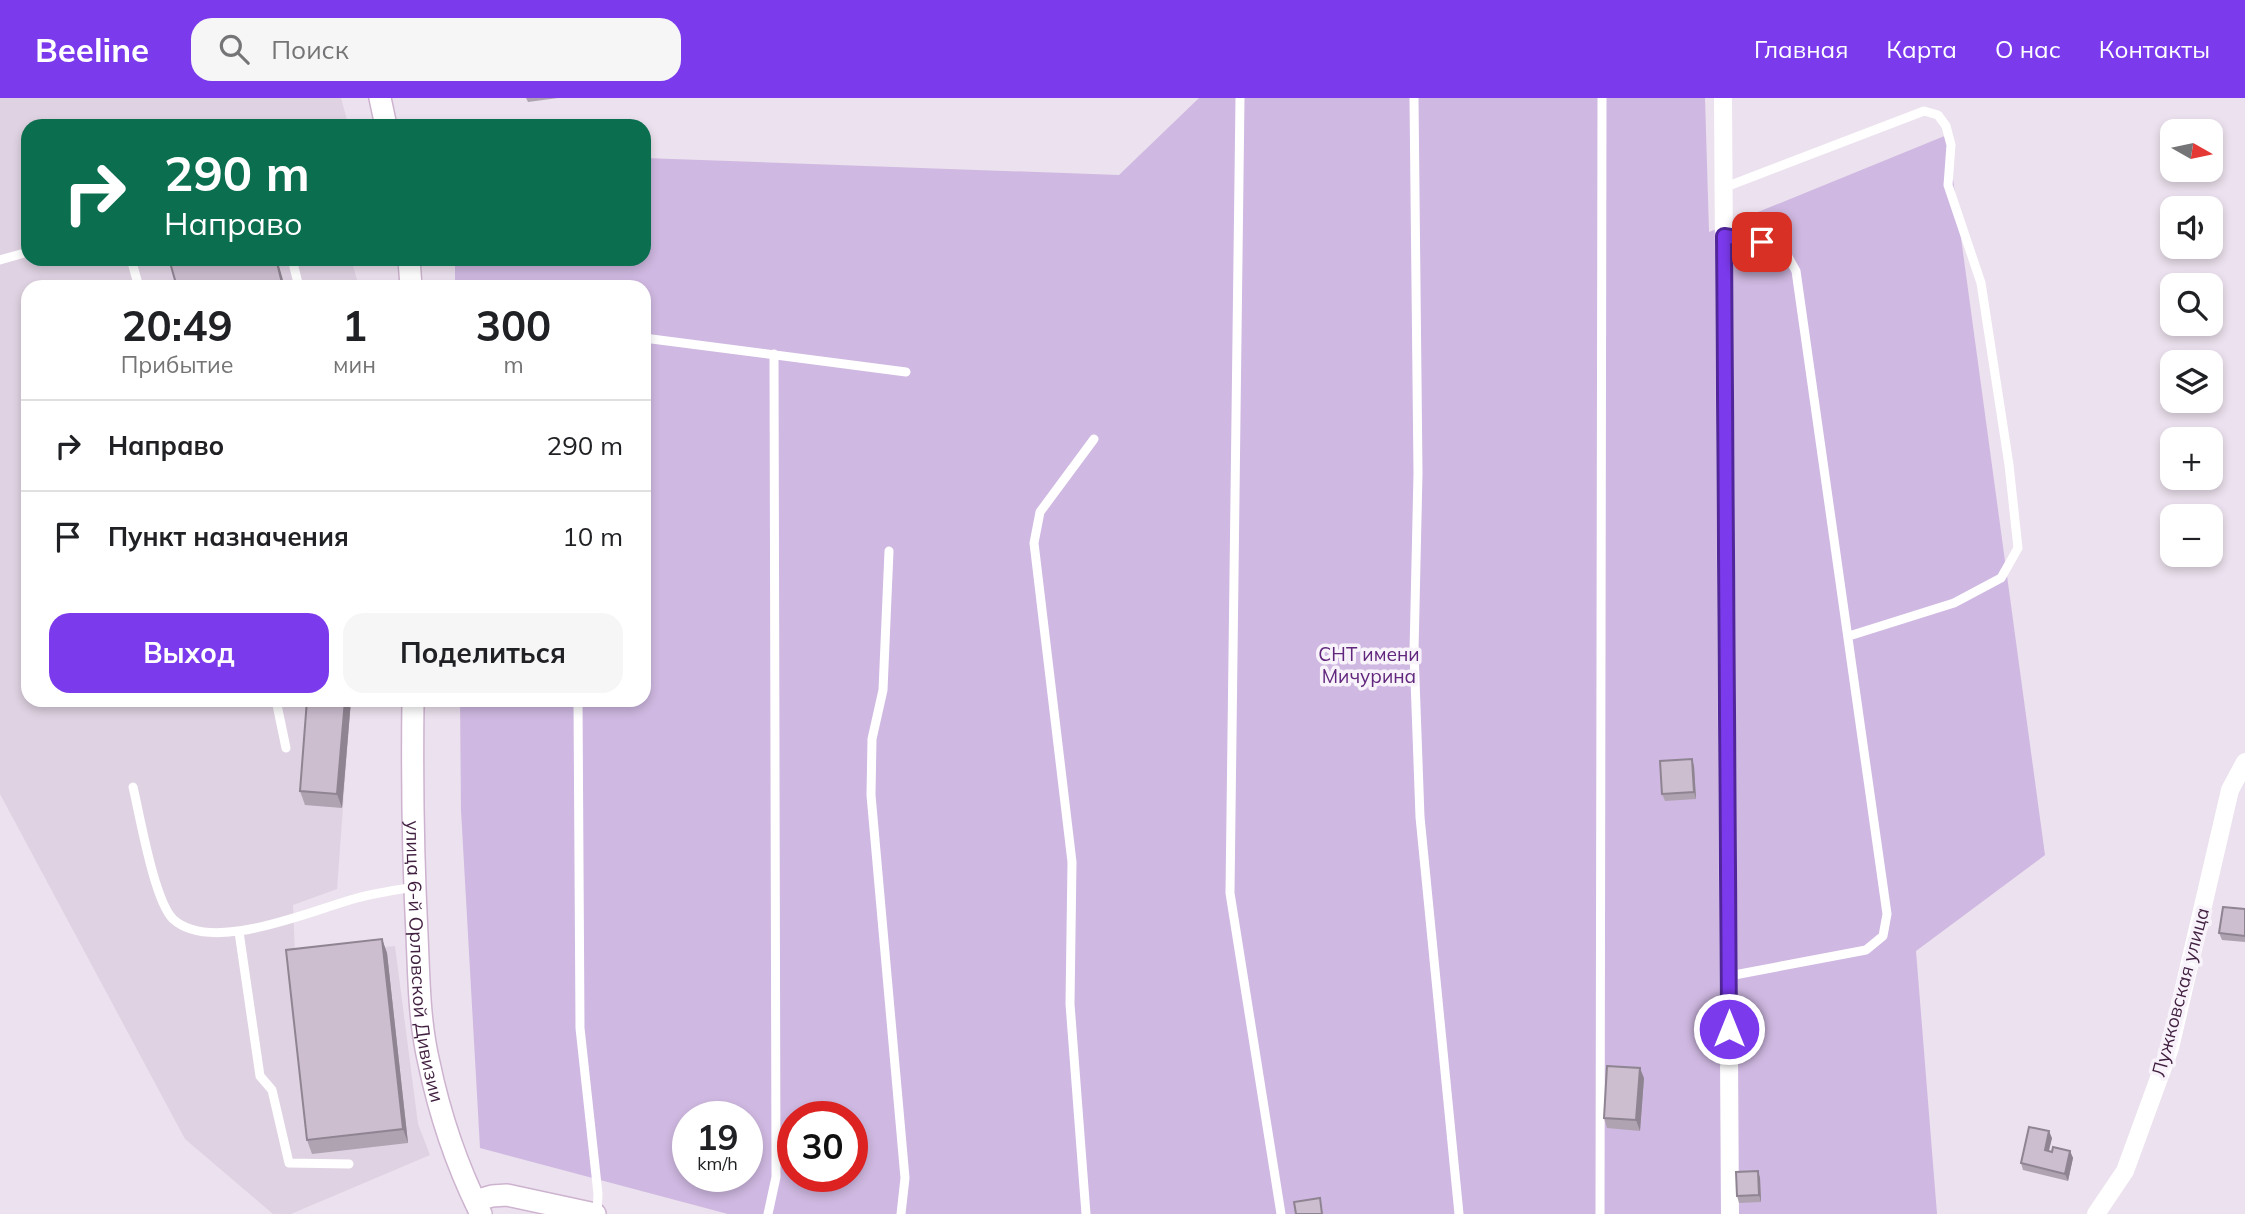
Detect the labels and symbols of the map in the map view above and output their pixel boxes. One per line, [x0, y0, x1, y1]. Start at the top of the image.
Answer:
north arrow [2160, 119, 2222, 182]
pin [1732, 212, 1792, 272]
park label: СНТ имени Мичурина [1318, 642, 1420, 688]
street label: улица 6-й Орловской Дивизии [401, 820, 450, 1105]
street label: Лужковская улица [2146, 905, 2214, 1079]
position arrow [1692, 992, 1766, 1066]
speed limit sign: 30 [777, 1101, 868, 1192]

